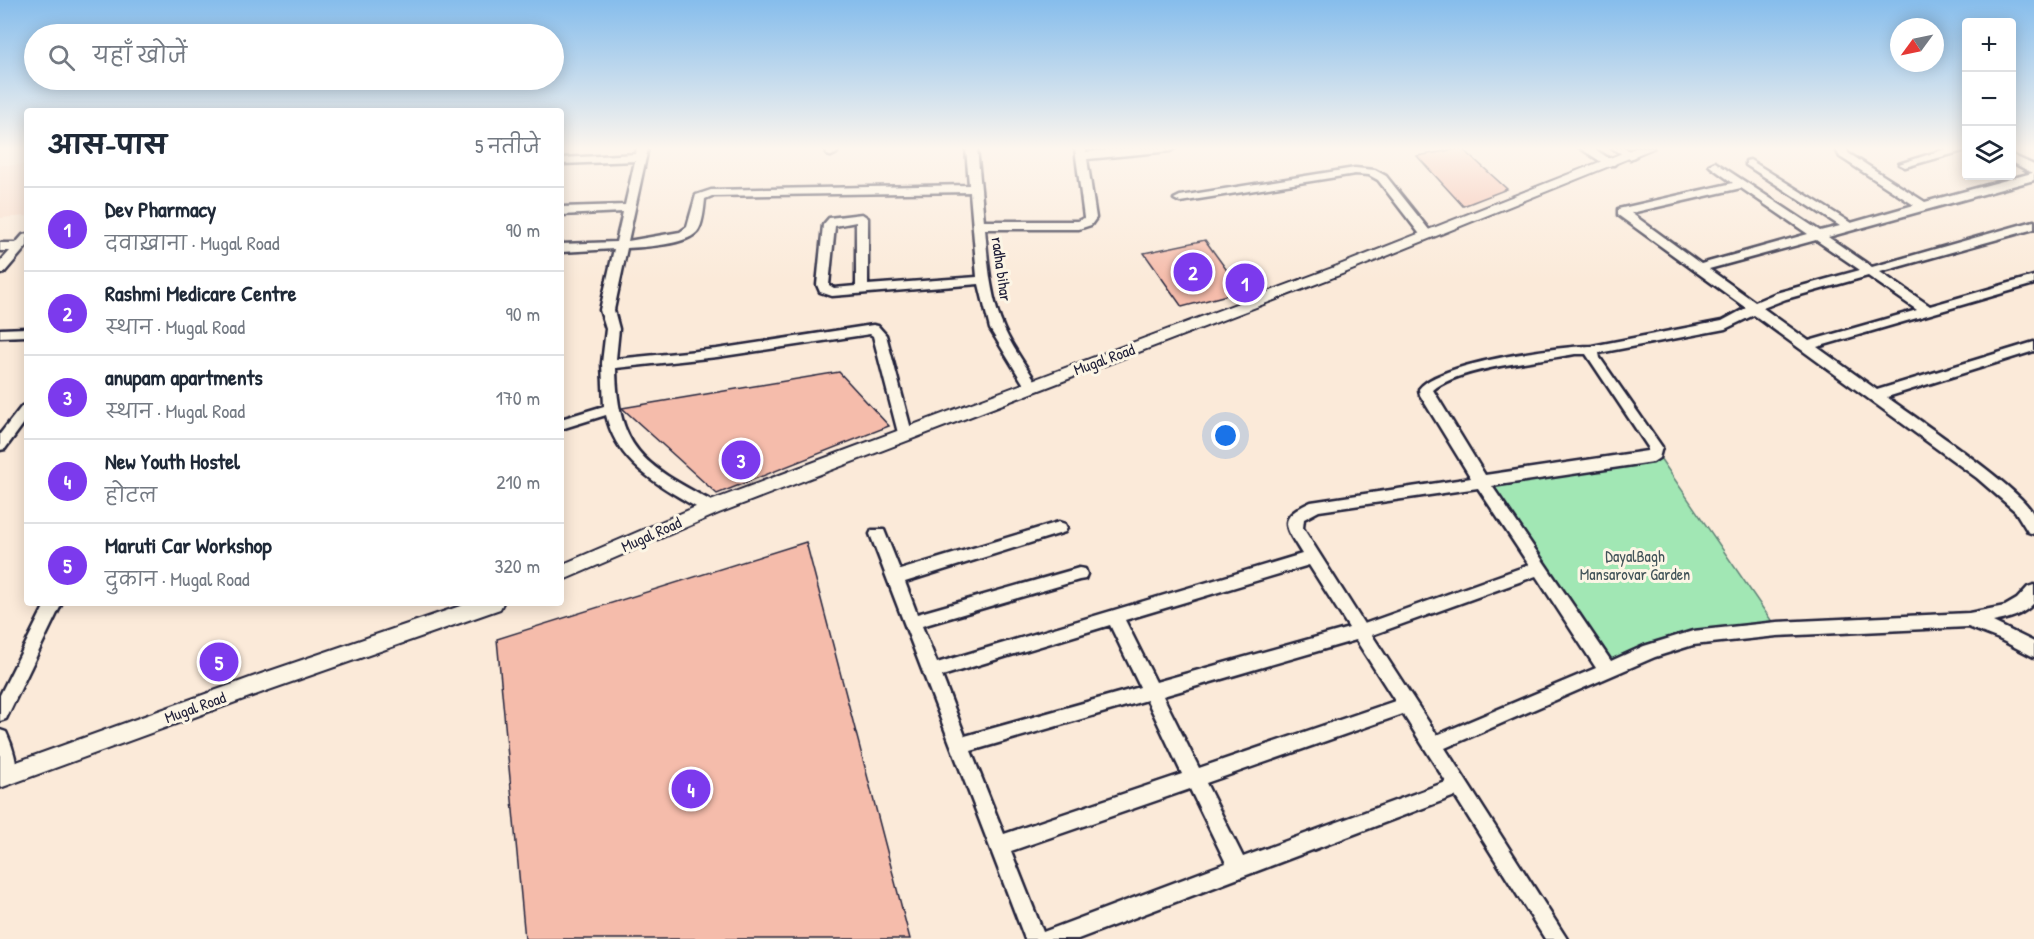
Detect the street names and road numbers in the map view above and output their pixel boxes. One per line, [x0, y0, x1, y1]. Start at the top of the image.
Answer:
street label: radha bihar [987, 235, 1017, 303]
street label: Mugal Road [1070, 338, 1138, 380]
street label: Mugal Road [618, 511, 684, 557]
street label: Mugal Road [161, 686, 229, 728]

